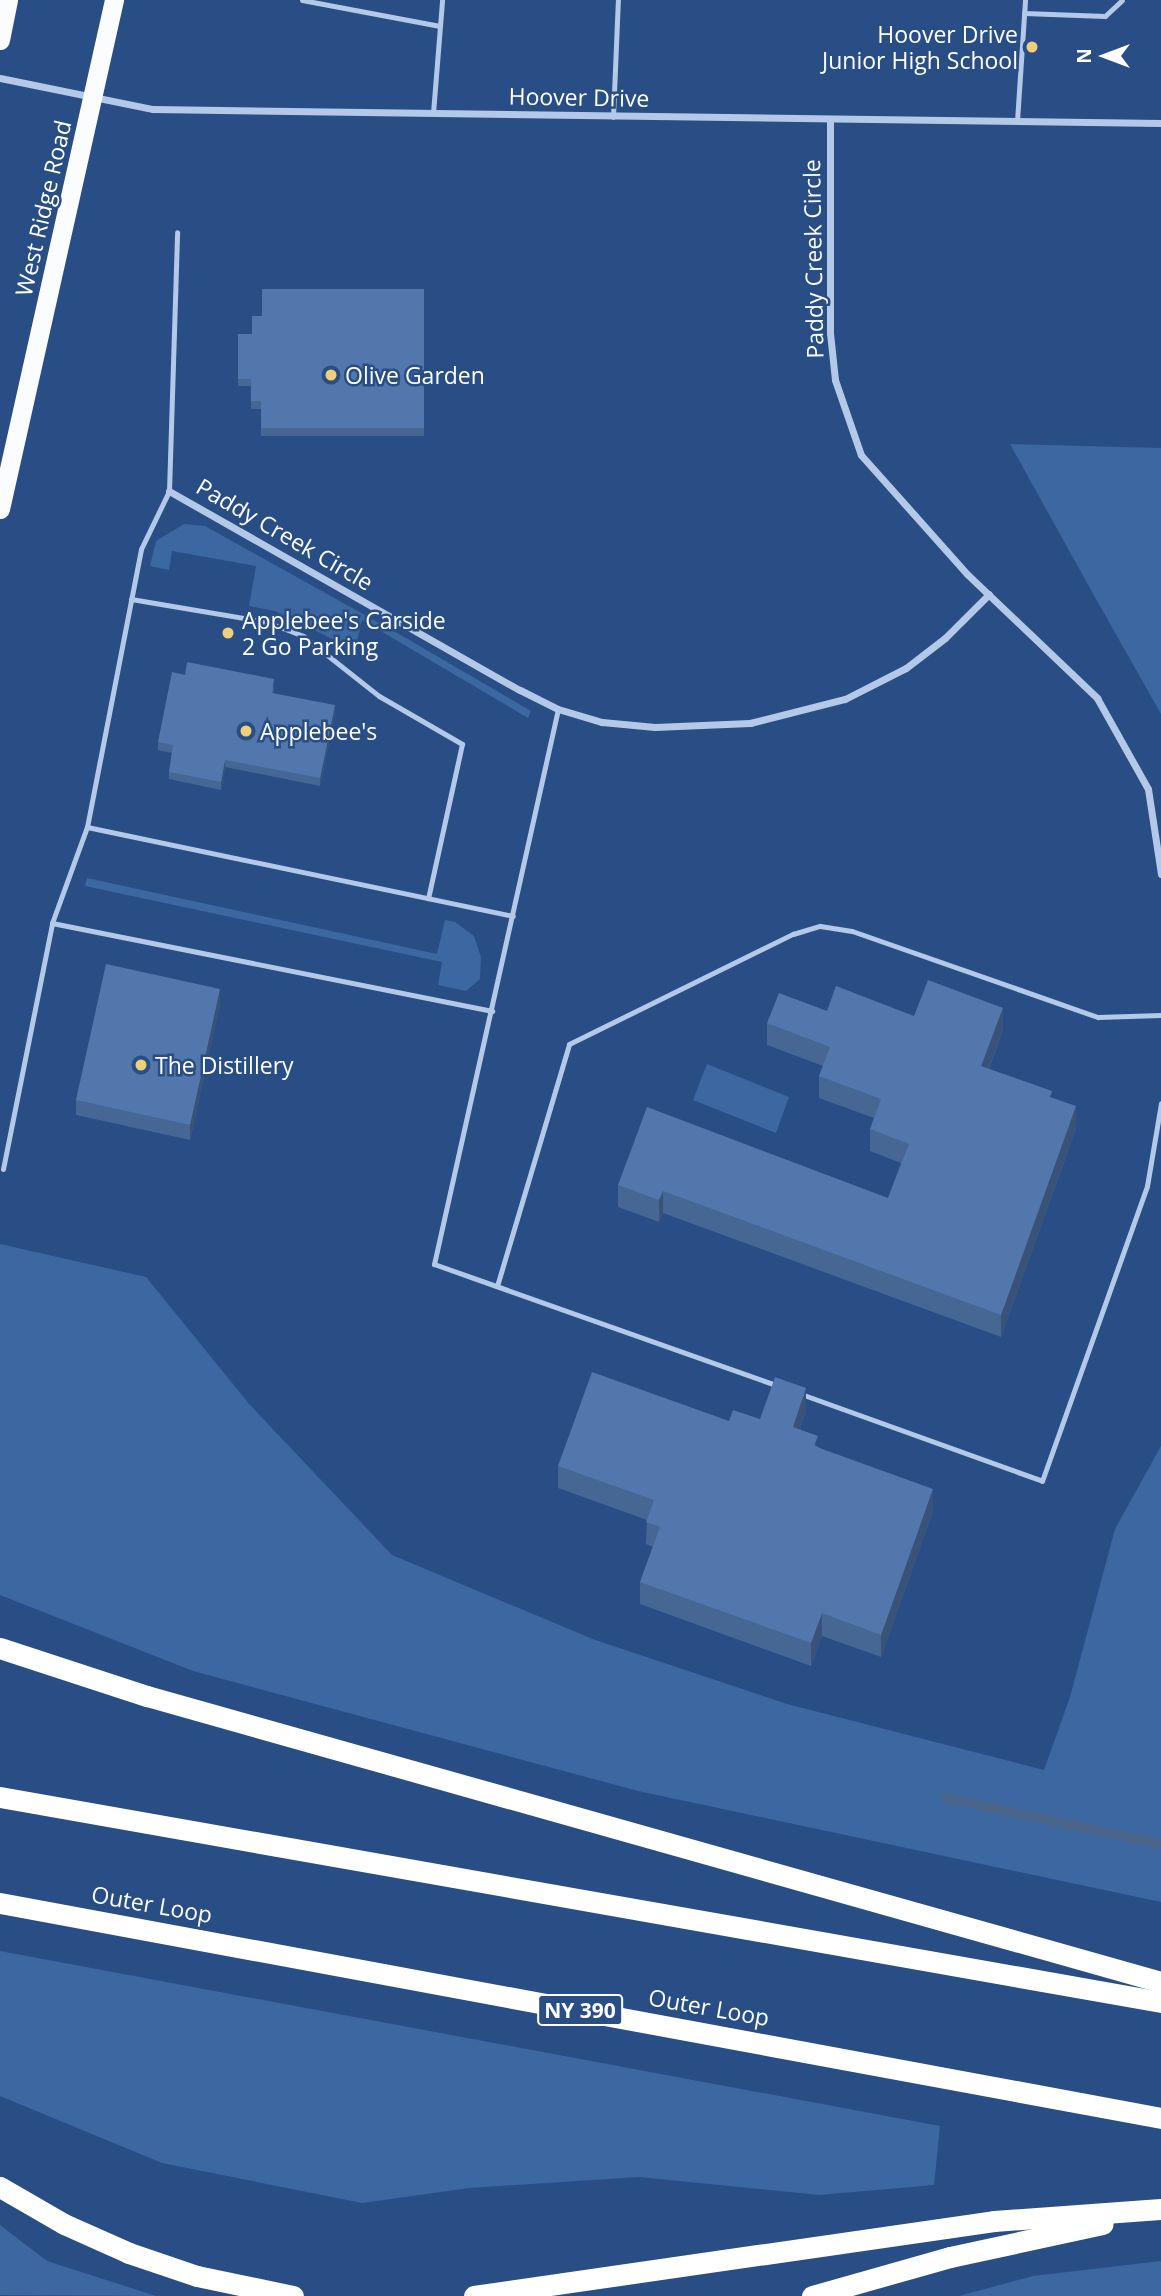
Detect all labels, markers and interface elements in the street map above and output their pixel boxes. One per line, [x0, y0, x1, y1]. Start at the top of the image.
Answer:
place label: Hoover Drive Junior High School [822, 20, 1018, 74]
north arrow [1070, 21, 1140, 91]
marker: Hoover Drive Junior High School [1024, 39, 1040, 55]
text: N [1071, 48, 1097, 64]
street label: Hoover Drive [508, 82, 650, 112]
street label: West Ridge Road [9, 117, 77, 299]
street label: Paddy Creek Circle [797, 159, 829, 359]
place label: Olive Garden [345, 361, 485, 389]
marker: Olive Garden [323, 367, 339, 383]
street label: Paddy Creek Circle [192, 472, 378, 596]
place label: Applebee's Carside 2 Go Parking [242, 606, 446, 660]
marker: Applebee's Carside 2 Go Parking [220, 625, 236, 641]
place label: Applebee's [260, 717, 377, 745]
marker: Applebee's [238, 723, 254, 739]
place label: The Distillery [155, 1051, 294, 1079]
marker: The Distillery [133, 1057, 149, 1073]
street label: Outer Loop [89, 1880, 215, 1928]
street label: Outer Loop [646, 1983, 772, 2031]
road number: NY 390 [536, 1993, 624, 2028]

